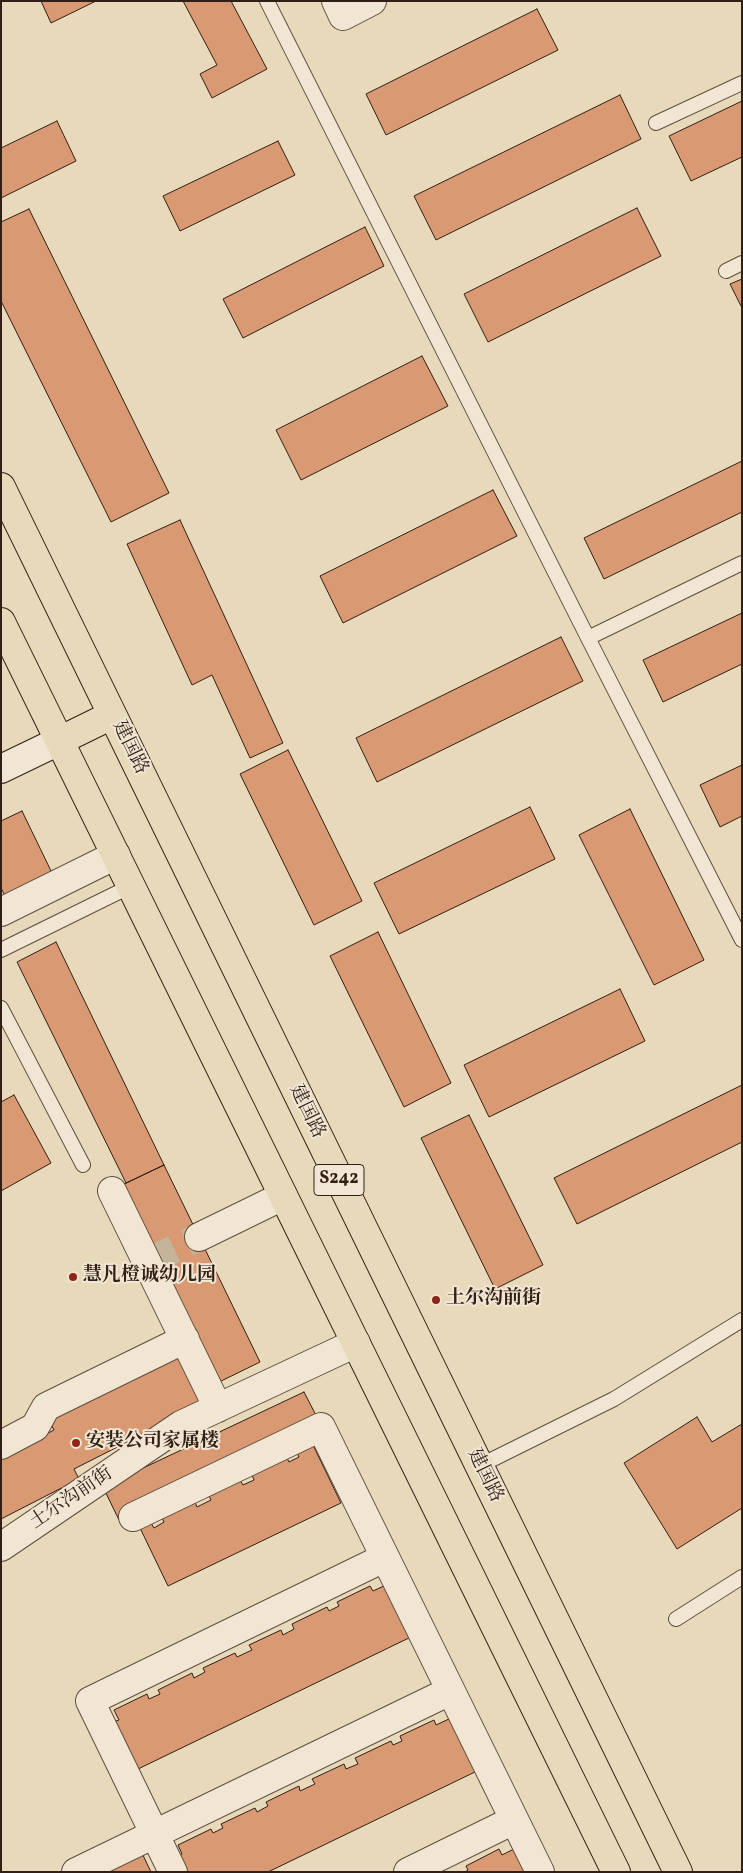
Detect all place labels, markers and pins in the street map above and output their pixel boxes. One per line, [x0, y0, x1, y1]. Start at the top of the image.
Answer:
place label: 慧凡橙诚幼儿园 [83, 1266, 216, 1288]
marker: 慧凡橙诚幼儿园 [67, 1271, 79, 1283]
place label: 土尔沟前街 [446, 1289, 541, 1311]
marker: 土尔沟前街 [430, 1294, 442, 1306]
place label: 安装公司家属楼 [86, 1432, 219, 1454]
marker: 安装公司家属楼 [70, 1437, 82, 1449]

